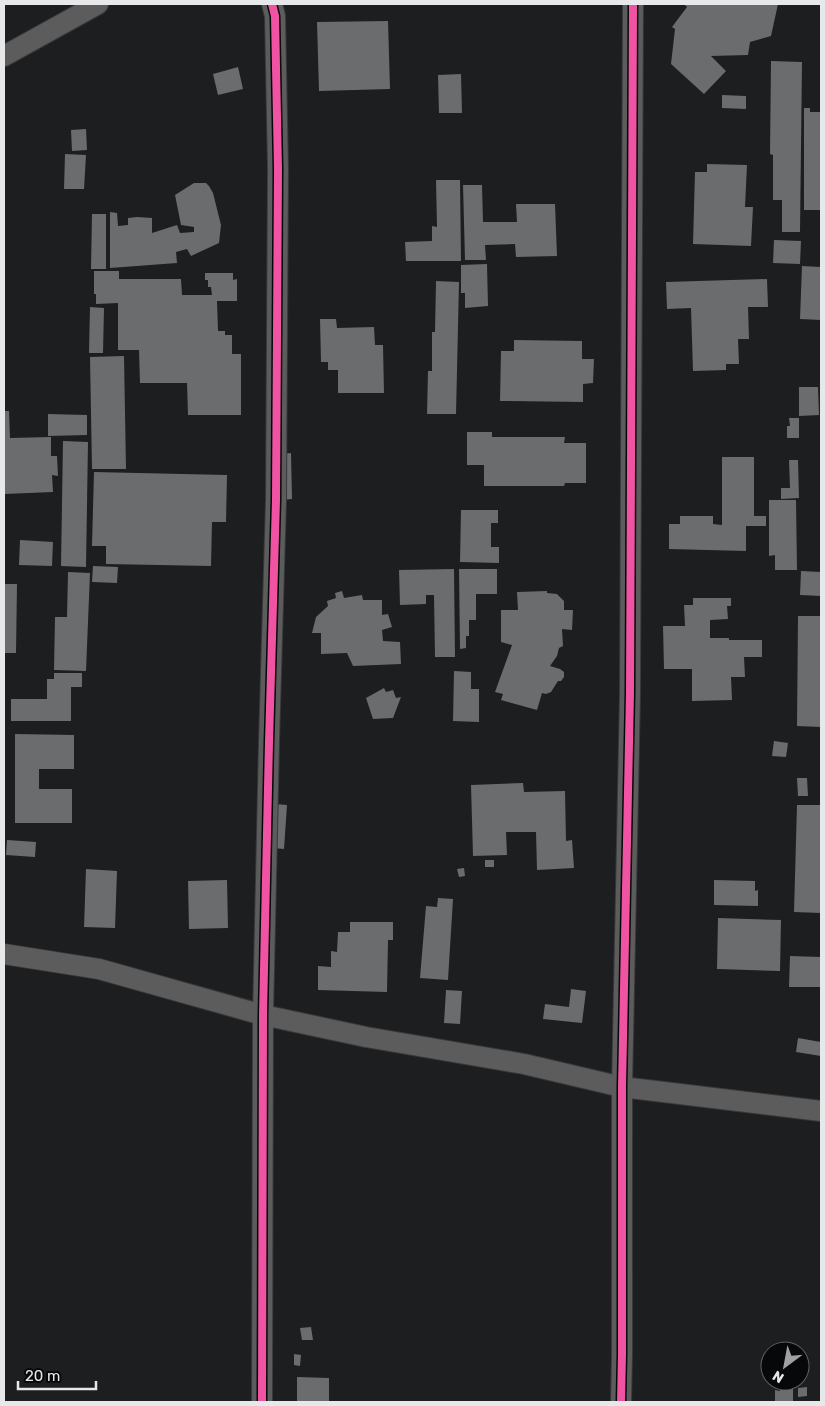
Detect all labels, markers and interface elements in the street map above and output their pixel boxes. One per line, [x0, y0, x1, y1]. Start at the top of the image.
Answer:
north arrow [760, 1341, 810, 1391]
scale bar [18, 1358, 95, 1390]
text: 20 m [25, 1367, 60, 1385]
text: N [770, 1367, 787, 1386]

